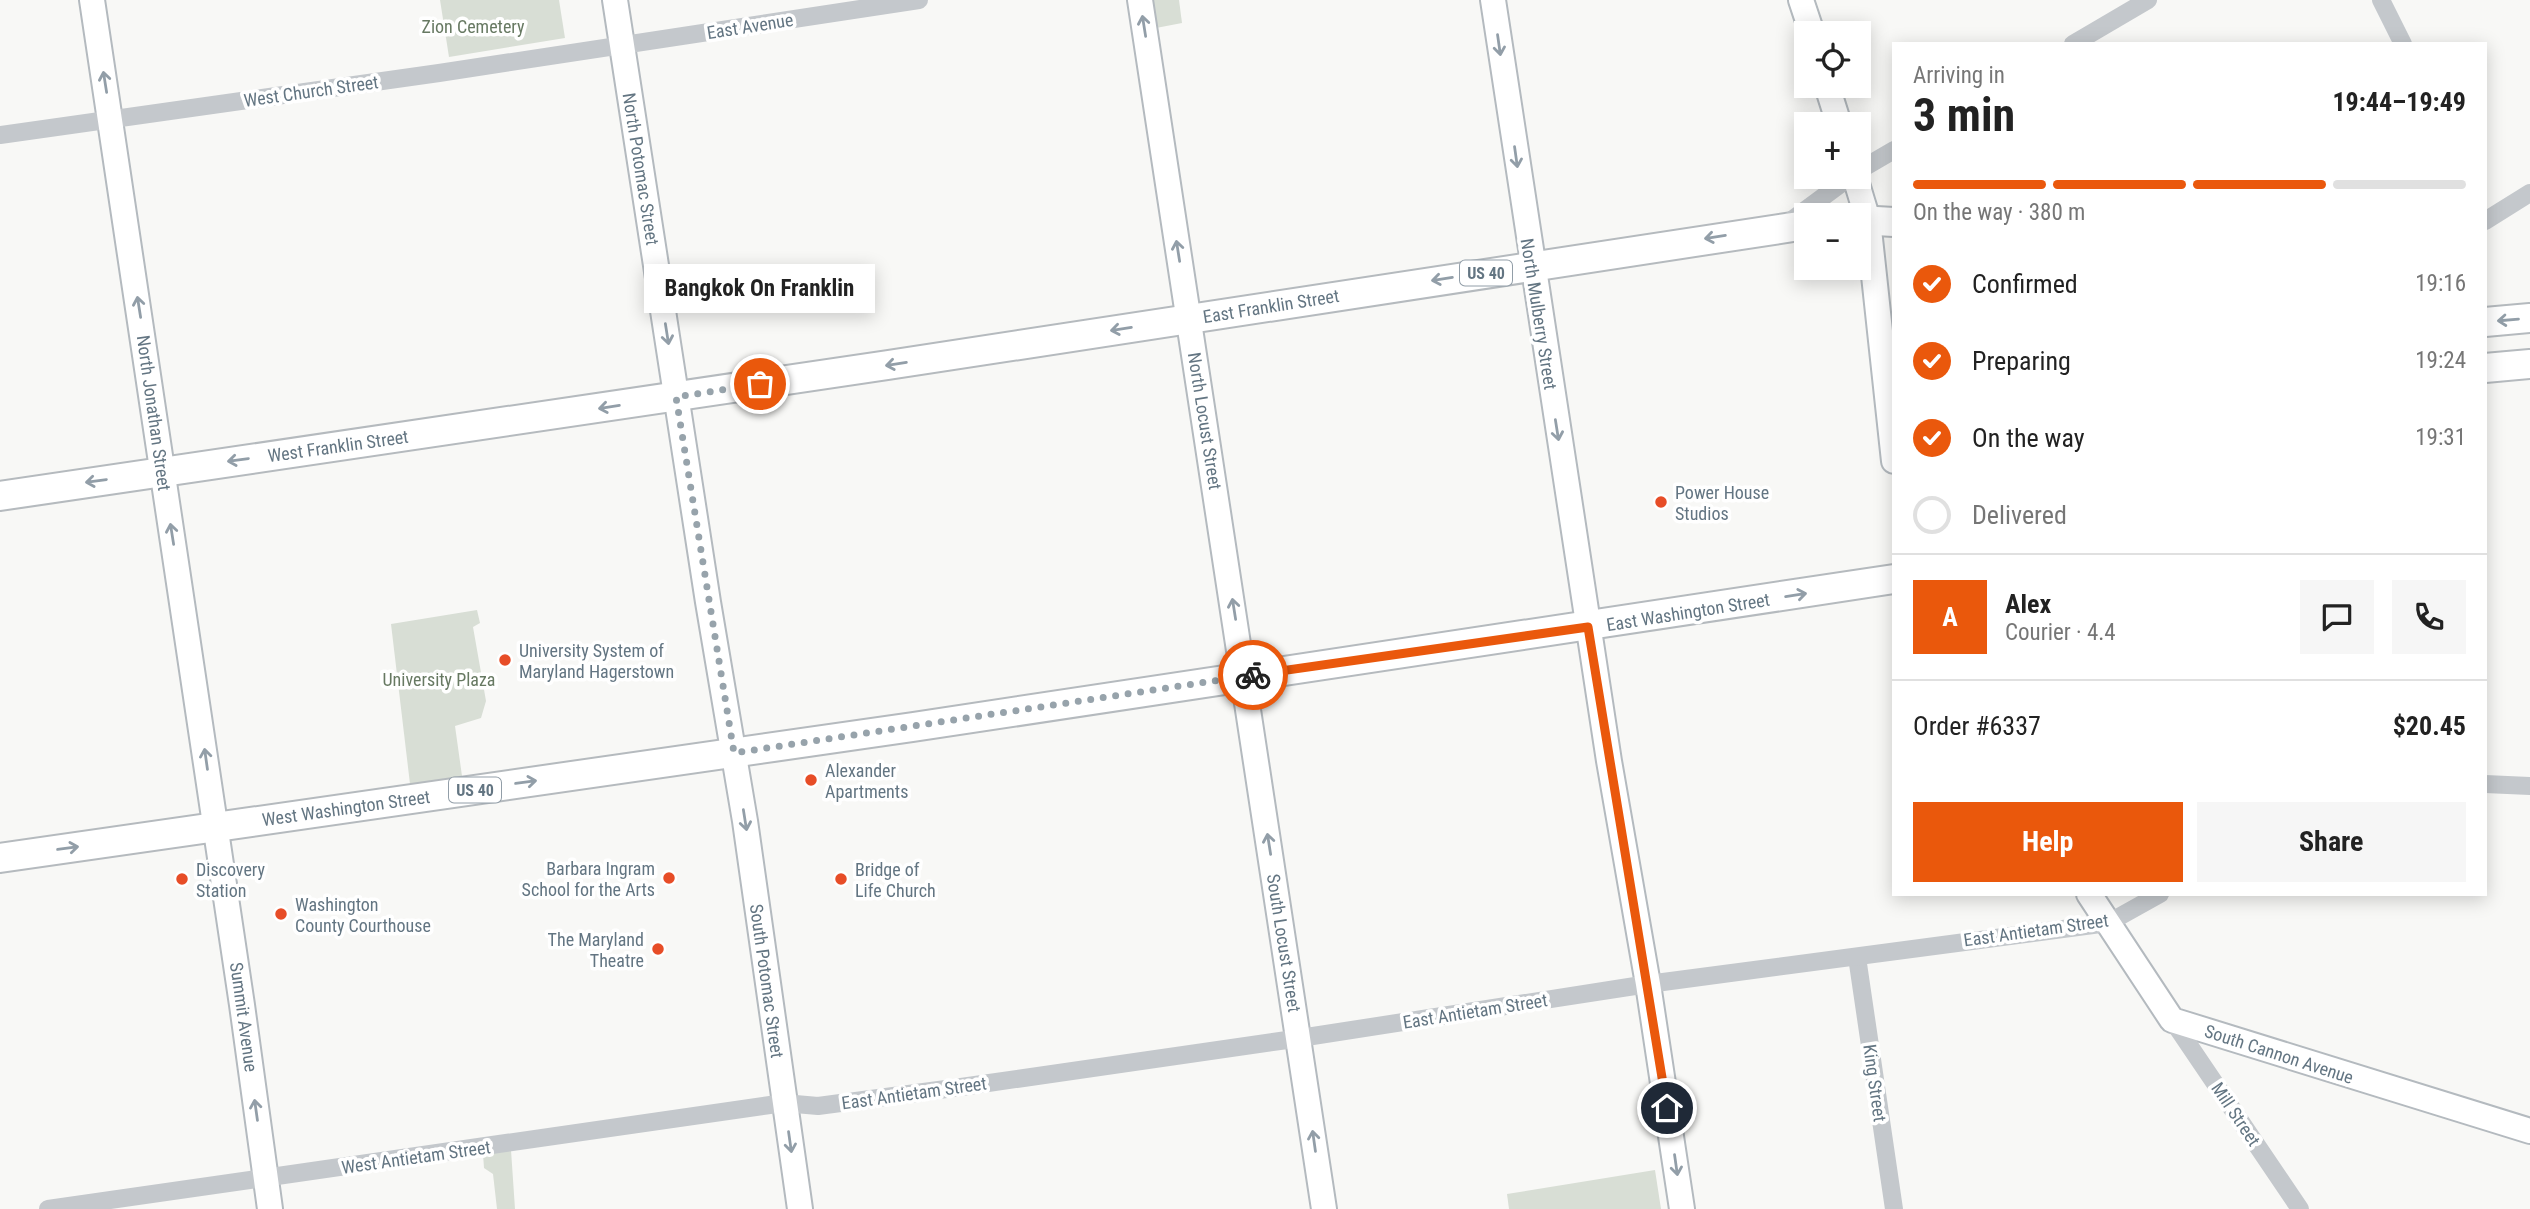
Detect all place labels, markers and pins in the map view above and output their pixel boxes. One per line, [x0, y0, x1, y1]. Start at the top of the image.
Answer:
callout: Bangkok On Franklin [644, 265, 876, 314]
pin [730, 354, 790, 414]
place label: Power House Studios [1675, 482, 1769, 524]
marker: Power House Studios [1653, 494, 1669, 510]
place label: University System of Maryland Hagerstown [519, 640, 674, 682]
marker: University System of Maryland Hagerstown [497, 652, 513, 668]
place label: Alexander Apartments [825, 760, 908, 802]
marker: Alexander Apartments [803, 772, 819, 788]
place label: Barbara Ingram School for the Arts [522, 858, 655, 900]
place label: Discovery Station [196, 859, 265, 901]
place label: Bridge of Life Church [855, 859, 936, 901]
marker: Barbara Ingram School for the Arts [661, 870, 677, 886]
marker: Discovery Station [174, 871, 190, 887]
marker: Bridge of Life Church [833, 871, 849, 887]
place label: Washington County Courthouse [295, 894, 431, 936]
marker: Washington County Courthouse [273, 906, 289, 922]
place label: The Maryland Theatre [548, 929, 644, 971]
marker: The Maryland Theatre [650, 941, 666, 957]
pin [1637, 1078, 1697, 1138]

